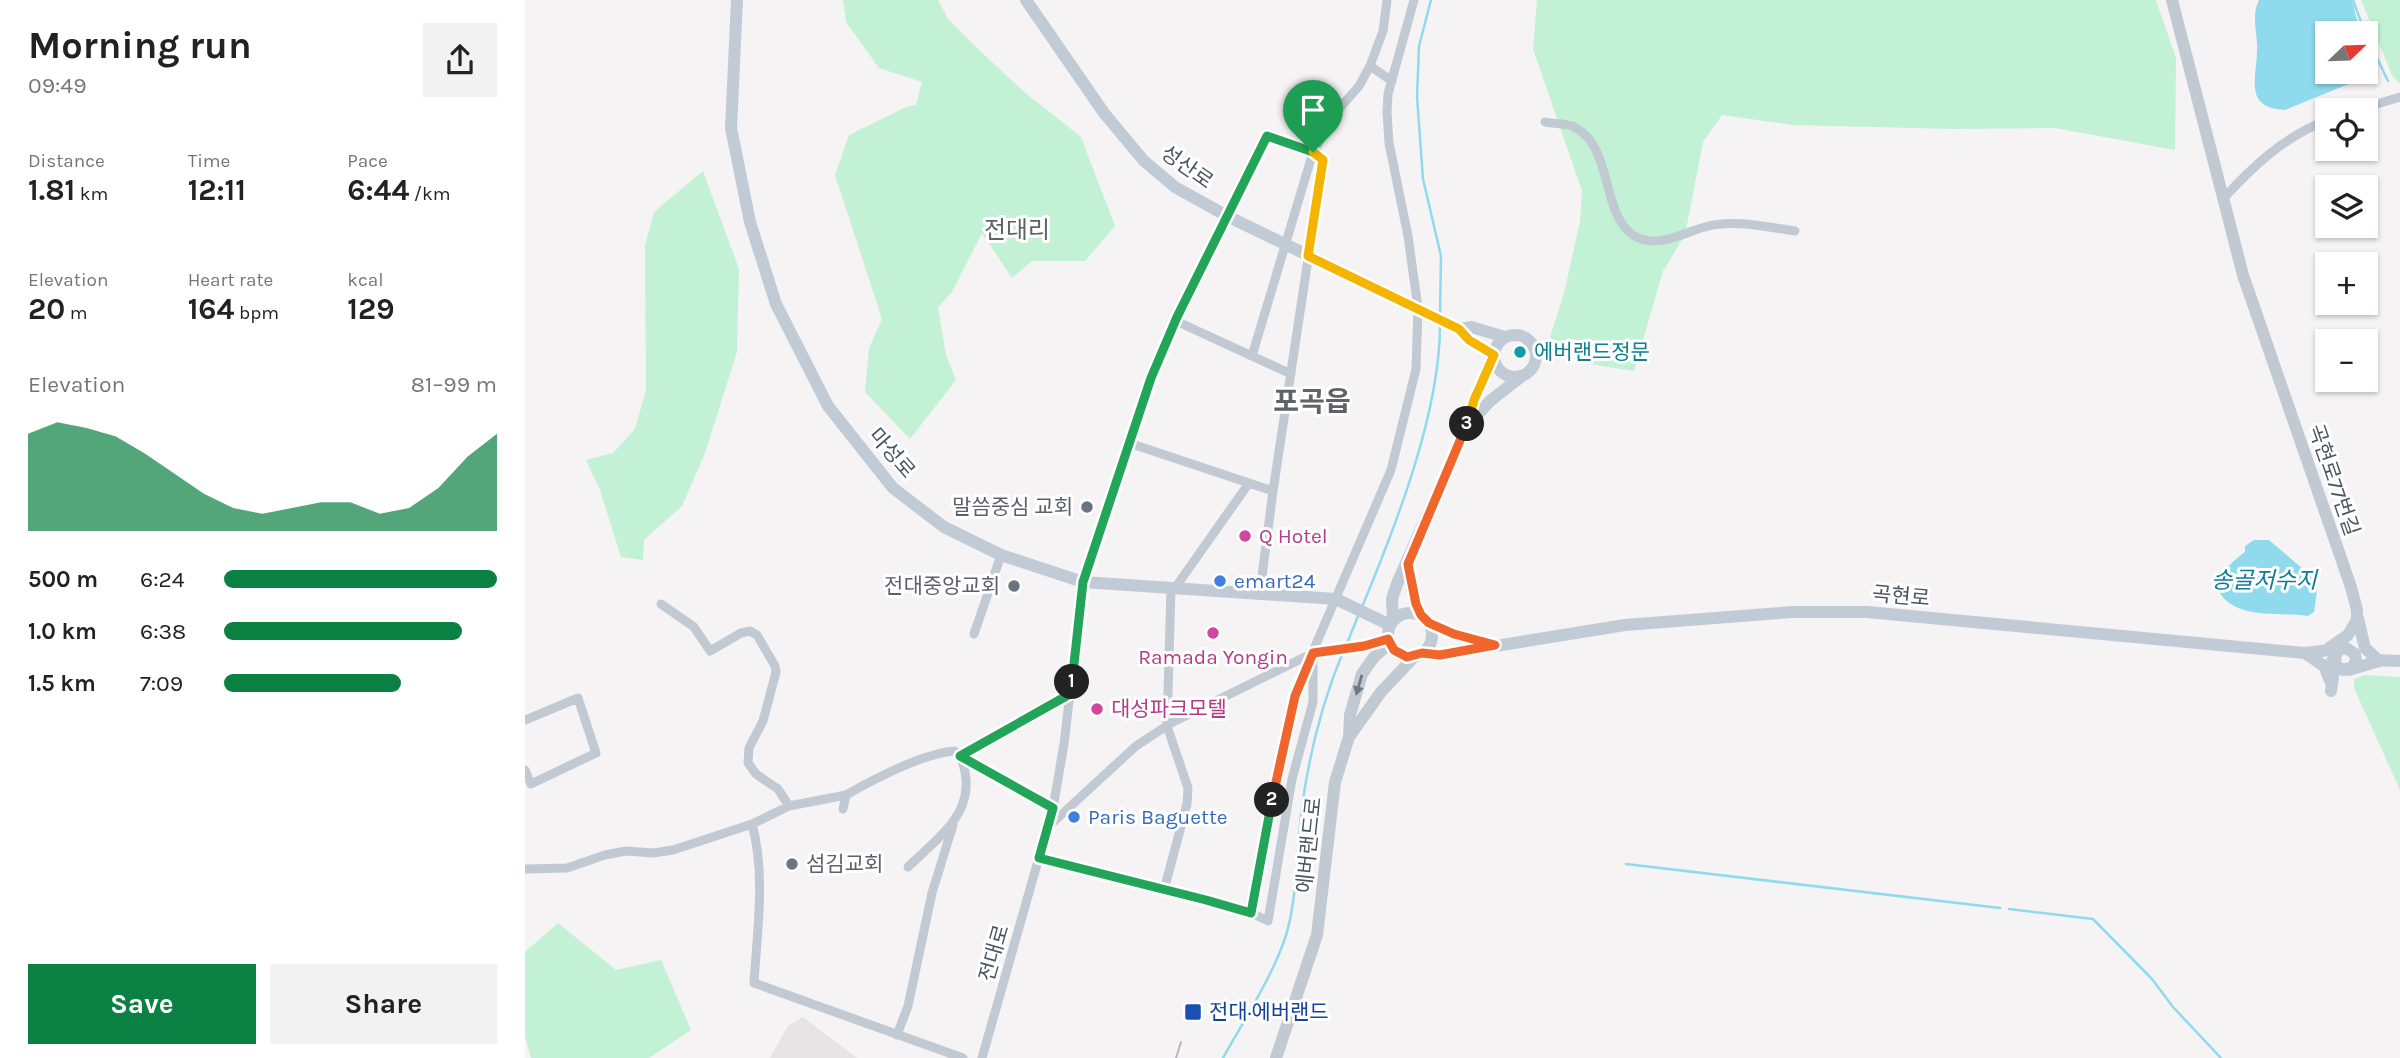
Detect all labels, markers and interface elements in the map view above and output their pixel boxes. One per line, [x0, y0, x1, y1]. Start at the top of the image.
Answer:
north arrow [2315, 21, 2378, 84]
map controls [2315, 21, 2378, 392]
text: Morning run [28, 23, 252, 68]
button: share [423, 23, 497, 97]
text: 09:49 [28, 72, 86, 99]
pin [1283, 80, 1343, 152]
icon: arrive [1294, 91, 1332, 129]
button: locate [2315, 98, 2378, 161]
street label: 성산로 [1156, 141, 1218, 193]
text: Distance [28, 150, 105, 172]
text: Time [188, 150, 230, 172]
text: Pace [347, 150, 388, 172]
text: 1.81 [28, 172, 75, 208]
text: 12:11 [188, 172, 246, 208]
text: 6:44 [347, 172, 409, 208]
button: layers [2315, 175, 2378, 238]
text: km [75, 183, 108, 205]
text: /km [409, 183, 451, 205]
district label: 전대리 [984, 216, 1050, 244]
button: + [2315, 252, 2378, 315]
text: Elevation [28, 269, 108, 291]
text: Heart rate [188, 269, 273, 291]
text: kcal [347, 269, 384, 291]
text: 20 [28, 291, 65, 327]
text: 164 [188, 291, 234, 327]
text: 129 [347, 291, 394, 327]
text: m [65, 302, 87, 324]
text: bpm [234, 302, 279, 324]
button: − [2315, 329, 2378, 392]
place label: 에버랜드정문 [1534, 340, 1650, 364]
marker: 에버랜드정문 [1512, 344, 1528, 360]
text: Elevation [28, 371, 125, 398]
text: 81–99 m [411, 371, 497, 398]
district label: 포곡읍 [1273, 385, 1351, 418]
pin: 3 [1450, 406, 1485, 442]
text: 3 [1461, 412, 1472, 434]
street label: 곡현로77번길 [2304, 421, 2364, 539]
street label: 마성로 [864, 423, 920, 483]
place label: 말씀중심 교회 [952, 495, 1073, 519]
marker: 말씀중심 교회 [1079, 499, 1095, 515]
place label: Q Hotel [1259, 524, 1328, 548]
marker: Q Hotel [1237, 528, 1253, 544]
text: 500 m [28, 566, 98, 593]
text: 6:24 [140, 566, 185, 593]
water label: 송골저수지 [2211, 567, 2319, 594]
place label: emart24 [1234, 569, 1316, 593]
marker: emart24 [1212, 573, 1228, 589]
place label: 전대중앙교회 [884, 574, 1000, 598]
marker: 전대중앙교회 [1006, 578, 1022, 594]
street label: 곡현로 [1871, 582, 1931, 610]
text: 1.0 km [28, 618, 97, 645]
text: 6:38 [140, 618, 186, 645]
marker: Ramada Yongin [1205, 625, 1221, 641]
place label: Ramada Yongin [1138, 645, 1288, 669]
pin: 1 [1055, 664, 1089, 700]
text: 1.5 km [28, 670, 96, 697]
text: 7:09 [140, 670, 183, 697]
text: 1 [1068, 670, 1075, 692]
one-way arrow [1354, 675, 1364, 696]
place label: 대성파크모텔 [1111, 697, 1227, 721]
marker: 대성파크모텔 [1089, 701, 1105, 717]
pin: 2 [1255, 782, 1289, 818]
text: 2 [1266, 788, 1277, 810]
street label: 에버랜드로 [1292, 796, 1326, 894]
place label: Paris Baguette [1088, 805, 1228, 829]
marker: Paris Baguette [1066, 809, 1082, 825]
place label: 섬김교회 [806, 852, 883, 876]
marker: 섬김교회 [784, 856, 800, 872]
street label: 전대로 [974, 922, 1014, 984]
button: Save [28, 964, 256, 1044]
button: Share [270, 964, 497, 1044]
place label: 전대·에버랜드 [1209, 1000, 1329, 1024]
marker: 전대·에버랜드 [1183, 1002, 1203, 1022]

